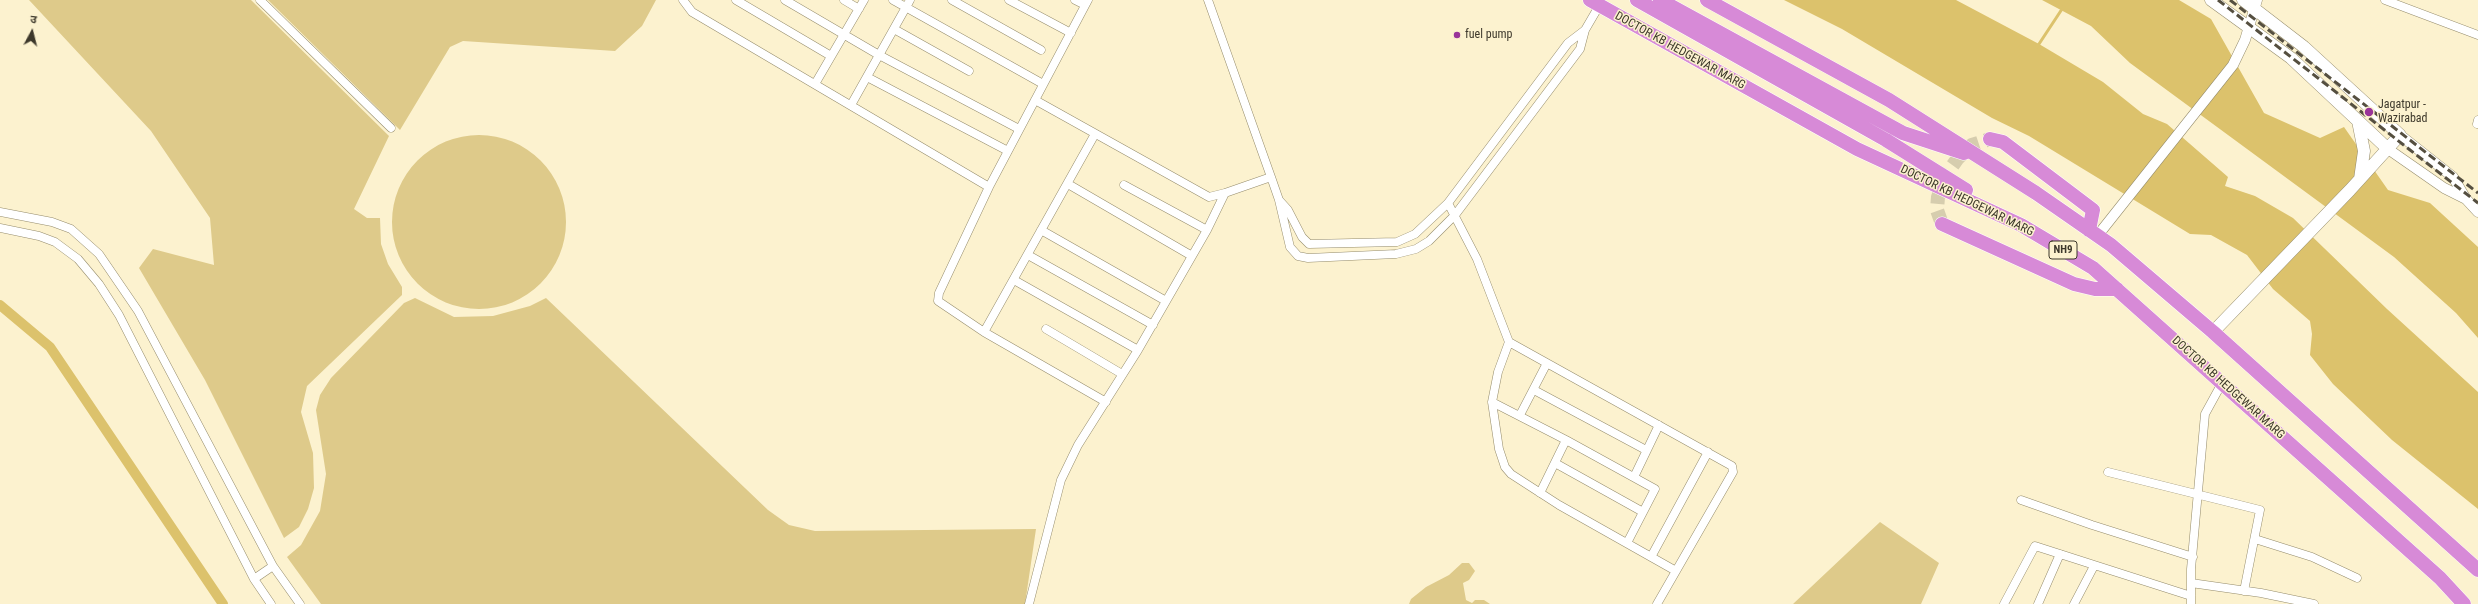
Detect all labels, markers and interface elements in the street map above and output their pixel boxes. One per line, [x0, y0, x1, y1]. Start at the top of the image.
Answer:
street label: DOCTOR KB HEDGEWAR MARG [1612, 9, 1748, 93]
north arrow [12, 12, 52, 52]
text: उ [30, 13, 38, 26]
place label: fuel pump [1465, 28, 1512, 42]
marker: fuel pump [1452, 30, 1462, 40]
place label: Jagatpur - Wazirabad [2378, 98, 2428, 126]
marker: Jagatpur - Wazirabad [2363, 106, 2375, 118]
street label: DOCTOR KB HEDGEWAR MARG [1898, 162, 2036, 240]
road number: NH9 [2049, 241, 2077, 259]
street label: DOCTOR KB HEDGEWAR MARG [2169, 334, 2287, 442]

